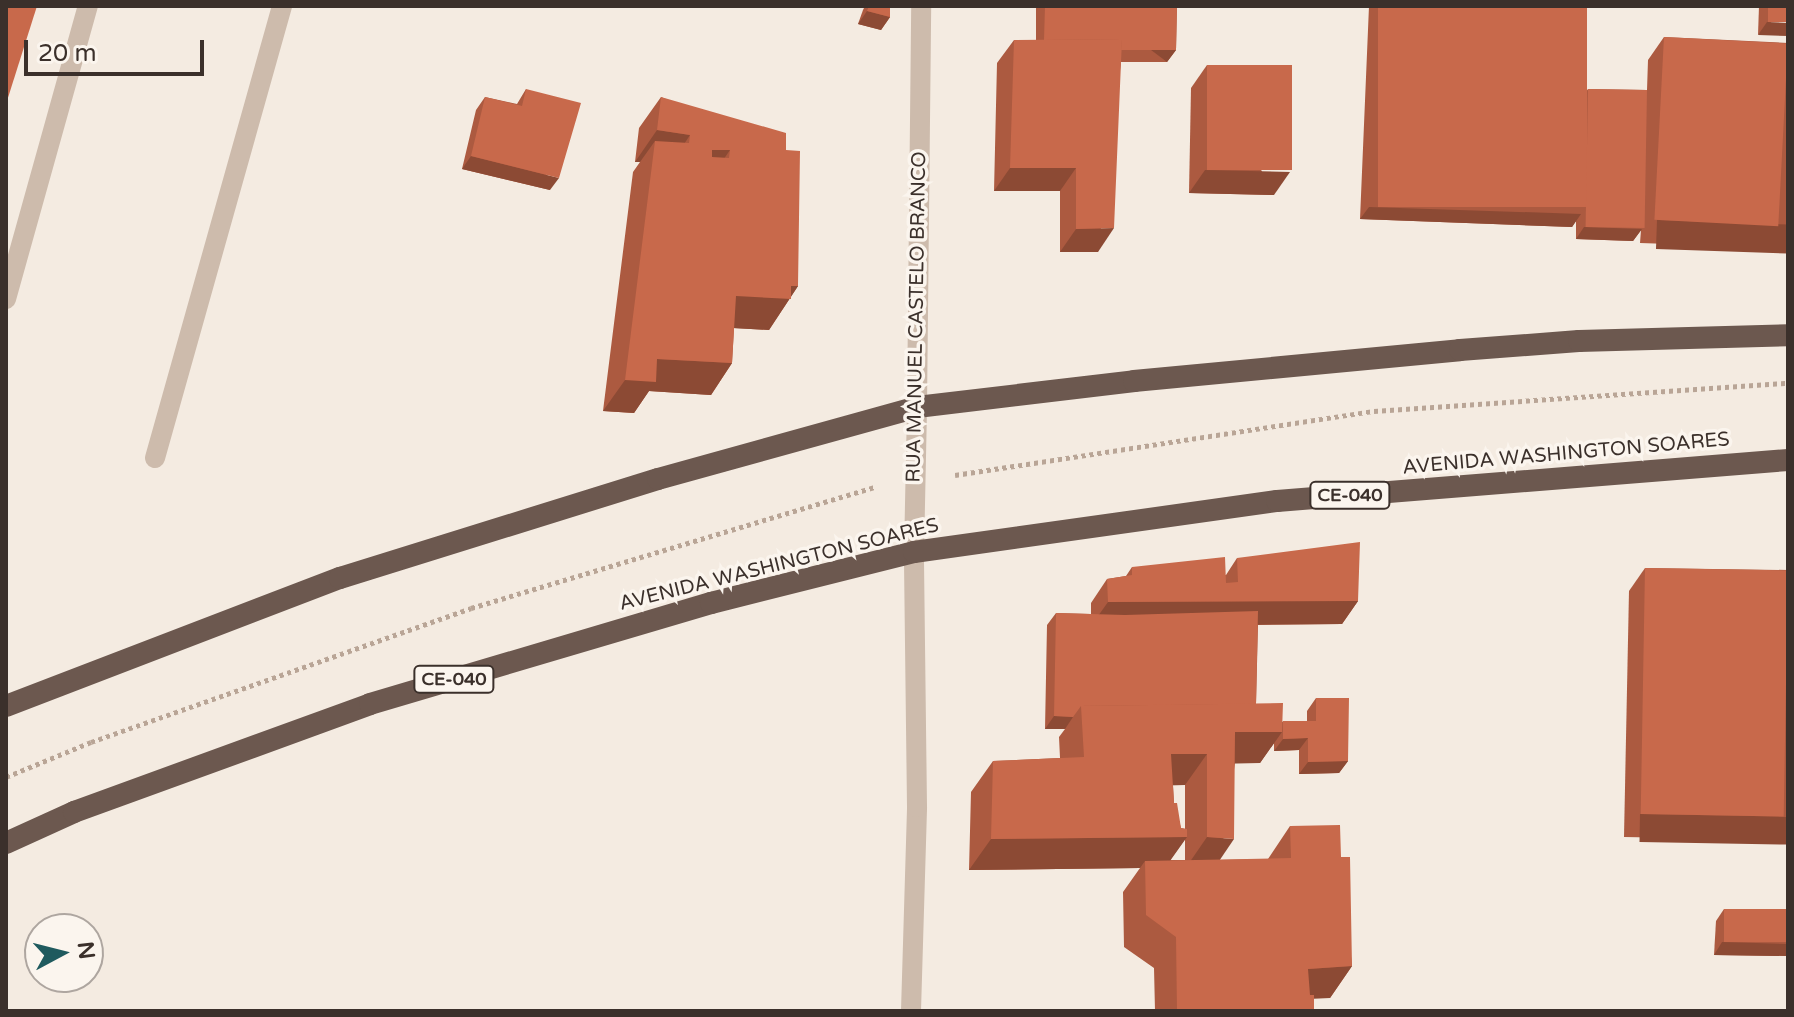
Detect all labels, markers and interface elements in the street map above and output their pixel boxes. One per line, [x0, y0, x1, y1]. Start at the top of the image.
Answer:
scale bar [28, 24, 208, 74]
text: 20 m [38, 39, 96, 68]
street label: RUA MANUEL CASTELO BRANCO [902, 151, 932, 483]
street label: AVENIDA WASHINGTON SOARES [1401, 428, 1731, 480]
road number: CE-040 [1308, 481, 1392, 509]
street label: AVENIDA WASHINGTON SOARES [617, 514, 941, 616]
road number: CE-040 [412, 665, 496, 693]
north arrow [24, 913, 104, 993]
text: N [72, 940, 100, 961]

